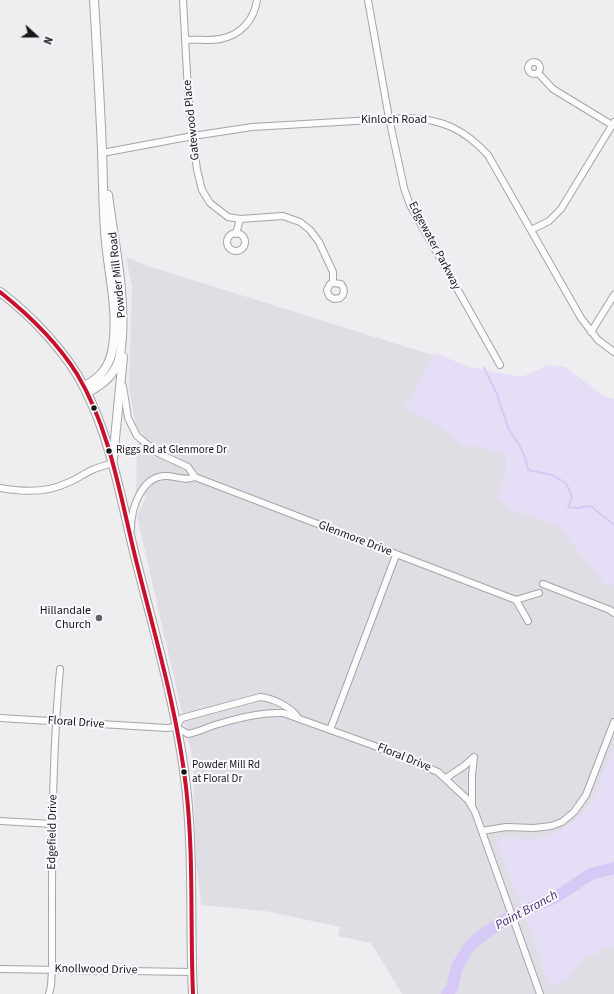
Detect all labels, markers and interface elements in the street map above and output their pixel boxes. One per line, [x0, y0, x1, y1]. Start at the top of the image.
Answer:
north arrow [16, 16, 56, 56]
text: N [39, 34, 56, 47]
street label: Gatewood Place [181, 79, 203, 161]
street label: Kinloch Road [361, 113, 427, 127]
street label: Edgewater Parkway [405, 199, 463, 293]
street label: Powder Mill Road [106, 231, 130, 319]
unlabelled marker [89, 403, 99, 413]
place label: Riggs Rd at Glenmore Dr [116, 444, 227, 458]
marker: Riggs Rd at Glenmore Dr [104, 446, 114, 456]
street label: Glenmore Drive [316, 518, 394, 560]
place label: Hillandale Church [40, 604, 91, 632]
marker: Hillandale Church [94, 613, 104, 623]
street label: Floral Drive [47, 714, 105, 732]
street label: Floral Drive [375, 741, 433, 775]
place label: Powder Mill Rd at Floral Dr [192, 759, 260, 785]
marker: Powder Mill Rd at Floral Dr [179, 767, 189, 777]
street label: Edgefield Drive [45, 794, 61, 870]
water label: Paint Branch [493, 888, 561, 934]
street label: Knollwood Drive [54, 962, 138, 978]

